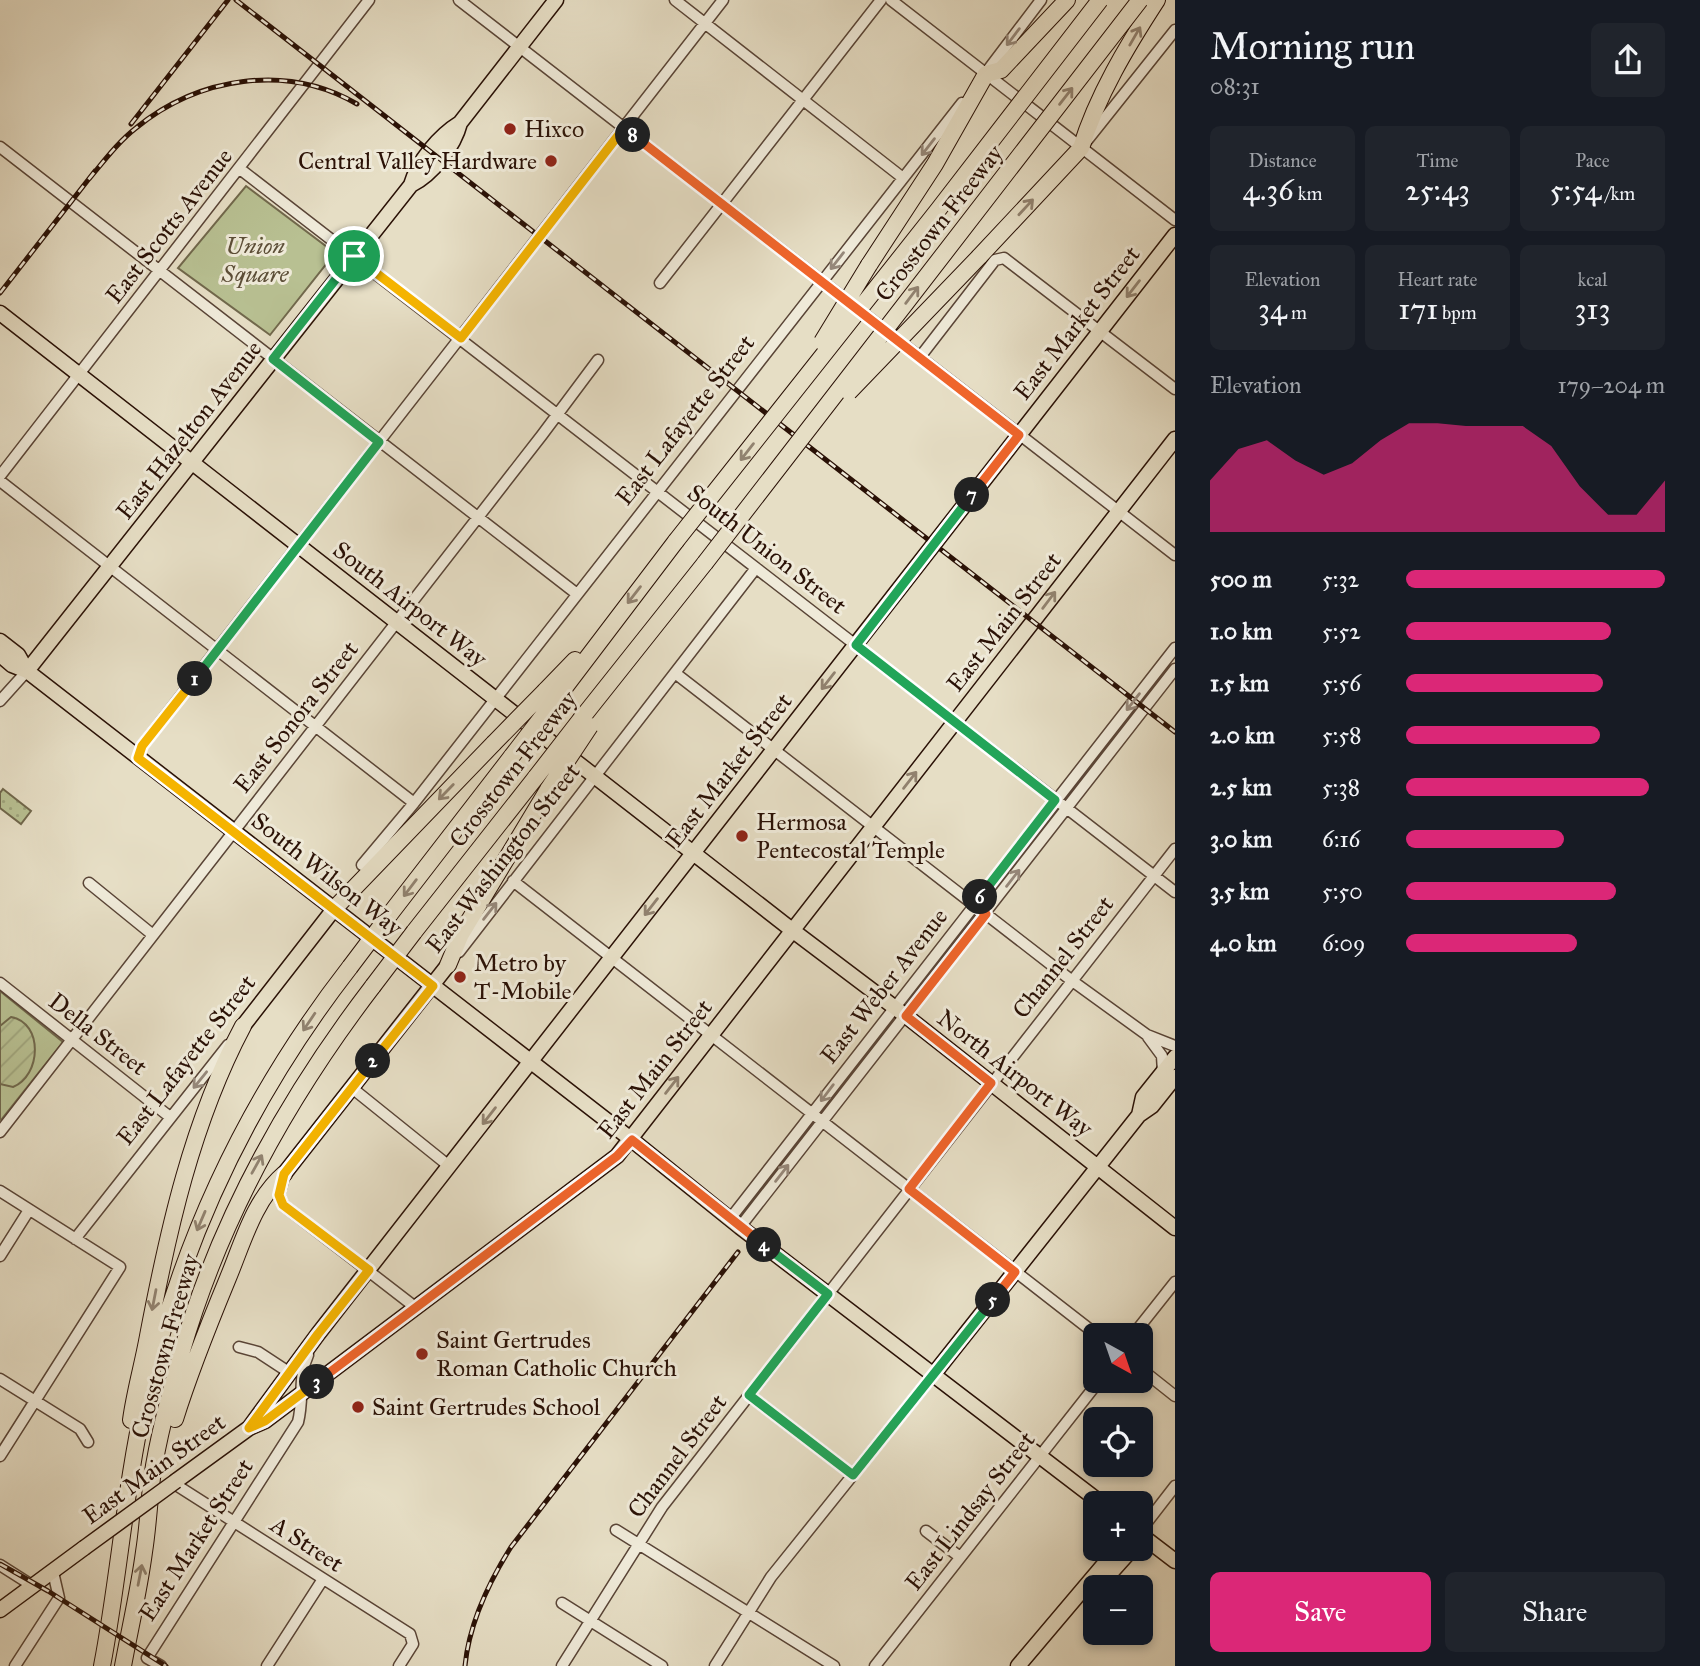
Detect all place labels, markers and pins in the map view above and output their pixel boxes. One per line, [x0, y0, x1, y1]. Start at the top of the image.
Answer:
place label: Hixco [524, 114, 584, 144]
pin: 8 [616, 118, 650, 152]
marker: Hixco [502, 121, 518, 137]
place label: Central Valley Hardware [298, 146, 537, 176]
marker: Central Valley Hardware [543, 153, 559, 169]
pin [324, 226, 384, 286]
pin: 7 [954, 477, 990, 512]
pin: 1 [178, 662, 212, 696]
place label: Hermosa Pentecostal Temple [756, 807, 945, 865]
marker: Hermosa Pentecostal Temple [734, 828, 750, 844]
pin: 6 [962, 880, 998, 914]
place label: Metro by T-Mobile [474, 948, 572, 1006]
marker: Metro by T-Mobile [452, 969, 468, 985]
pin: 2 [356, 1044, 390, 1078]
pin: 4 [746, 1228, 782, 1262]
pin: 5 [976, 1282, 1010, 1318]
place label: Saint Gertrudes Roman Catholic Church [436, 1325, 677, 1383]
marker: Saint Gertrudes Roman Catholic Church [414, 1346, 430, 1362]
pin: 3 [300, 1364, 334, 1400]
place label: Saint Gertrudes School [372, 1392, 601, 1422]
marker: Saint Gertrudes School [350, 1399, 366, 1415]

